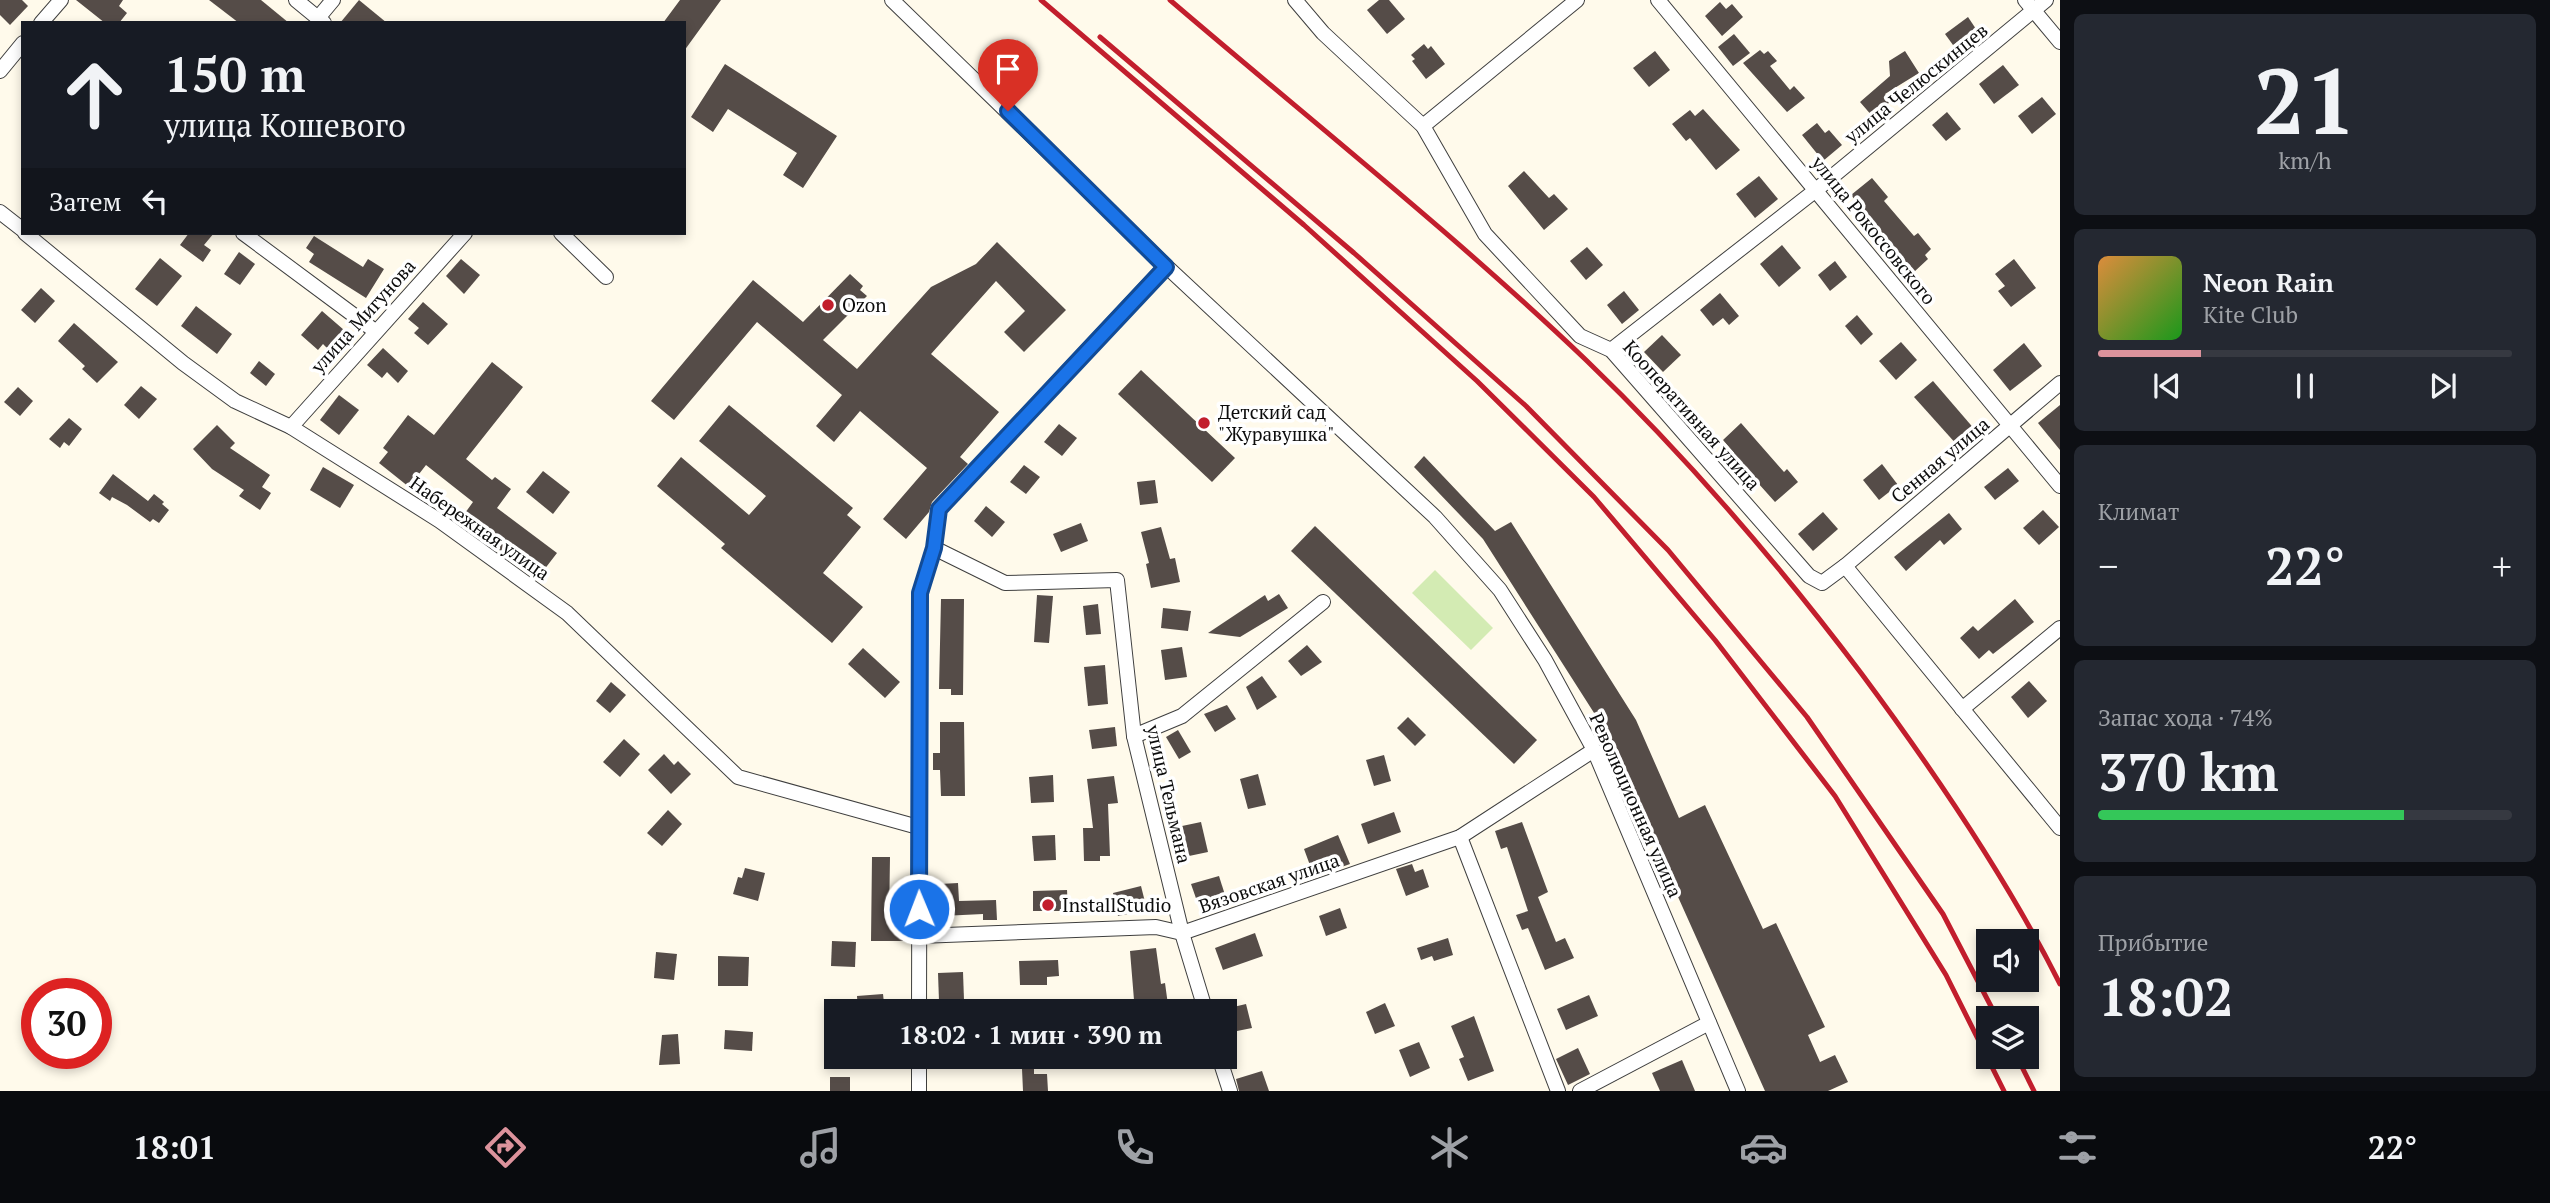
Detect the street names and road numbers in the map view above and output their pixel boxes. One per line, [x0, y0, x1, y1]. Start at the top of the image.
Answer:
street label: улица Челюскинцев [1838, 17, 1992, 149]
street label: улица Рокоссовского [1806, 149, 1942, 309]
street label: улица Мигунова [304, 253, 421, 379]
street label: Кооперативная улица [1618, 334, 1767, 495]
street label: Сенная улица [1885, 411, 1994, 508]
street label: Набережная улица [405, 470, 555, 585]
street label: Революционная улица [1584, 709, 1689, 901]
street label: улица Тельмана [1141, 721, 1198, 866]
street label: Вязовская улица [1195, 847, 1343, 918]

